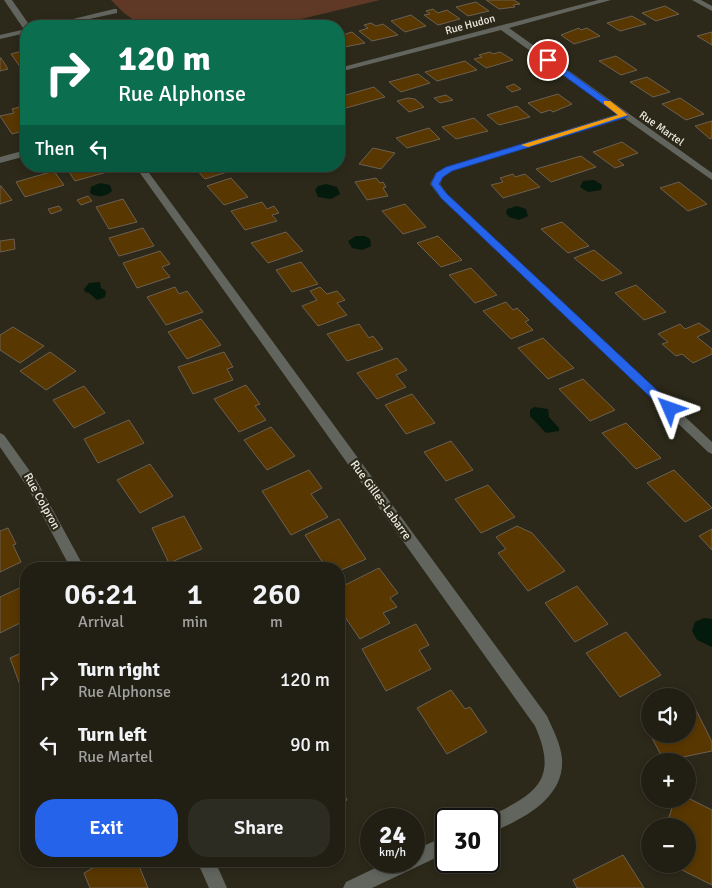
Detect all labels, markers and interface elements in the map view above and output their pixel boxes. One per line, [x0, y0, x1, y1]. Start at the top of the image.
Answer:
street label: Rue Hudon [444, 12, 497, 37]
text: 120 m [118, 37, 211, 80]
pin [527, 39, 569, 81]
icon: right [35, 40, 100, 105]
icon: arrive [534, 46, 562, 74]
text: Rue Alphonse [118, 80, 246, 107]
street label: Rue Martel [637, 108, 687, 149]
icon: left [85, 135, 113, 163]
text: Then [35, 137, 75, 161]
position arrow [643, 382, 695, 434]
street label: Rue Gilles-Labarre [347, 458, 414, 543]
street label: Rue Colpron [20, 470, 63, 532]
text: 06:21 [64, 576, 138, 613]
text: 1 [187, 576, 203, 613]
text: 260 [252, 576, 301, 613]
text: Arrival [78, 612, 124, 632]
text: min [182, 612, 208, 632]
text: m [270, 612, 283, 632]
text: Turn right [78, 658, 160, 682]
icon: right [35, 666, 63, 694]
text: 120 m [280, 668, 330, 692]
text: Rue Alphonse [78, 682, 171, 702]
map controls [641, 688, 696, 873]
button: sound [641, 688, 696, 743]
text: Turn left [78, 723, 147, 747]
icon: left [35, 731, 63, 759]
text: 90 m [290, 733, 330, 757]
text: Rue Martel [78, 747, 153, 767]
button: + [641, 753, 696, 808]
button: Exit [35, 799, 178, 857]
button: Share [188, 799, 330, 857]
speed limit sign: 30 [435, 808, 500, 873]
button: − [641, 818, 696, 873]
text: 24 [379, 819, 406, 850]
text: km/h [379, 845, 406, 860]

